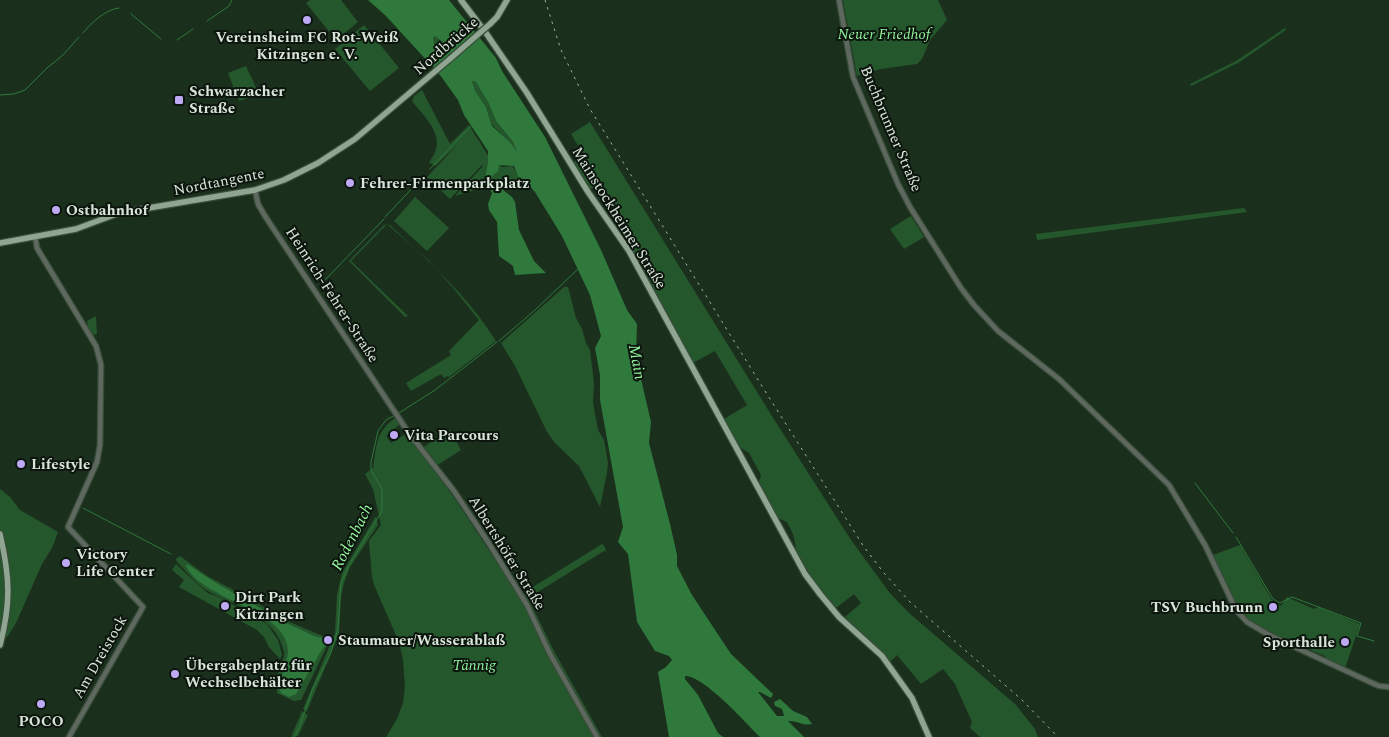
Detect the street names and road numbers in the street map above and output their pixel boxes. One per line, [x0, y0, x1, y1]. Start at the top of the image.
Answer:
street label: Nordbrücke [408, 11, 484, 81]
street label: Buchbrunner Straße [854, 63, 928, 195]
street label: Mainstockheimer Straße [566, 142, 672, 294]
street label: Nordtangente [171, 162, 267, 202]
street label: Heinrich-Fehrer-Straße [279, 223, 385, 367]
street label: Albertshöfer Straße [462, 491, 552, 615]
street label: Am Dreistock [67, 611, 133, 703]

